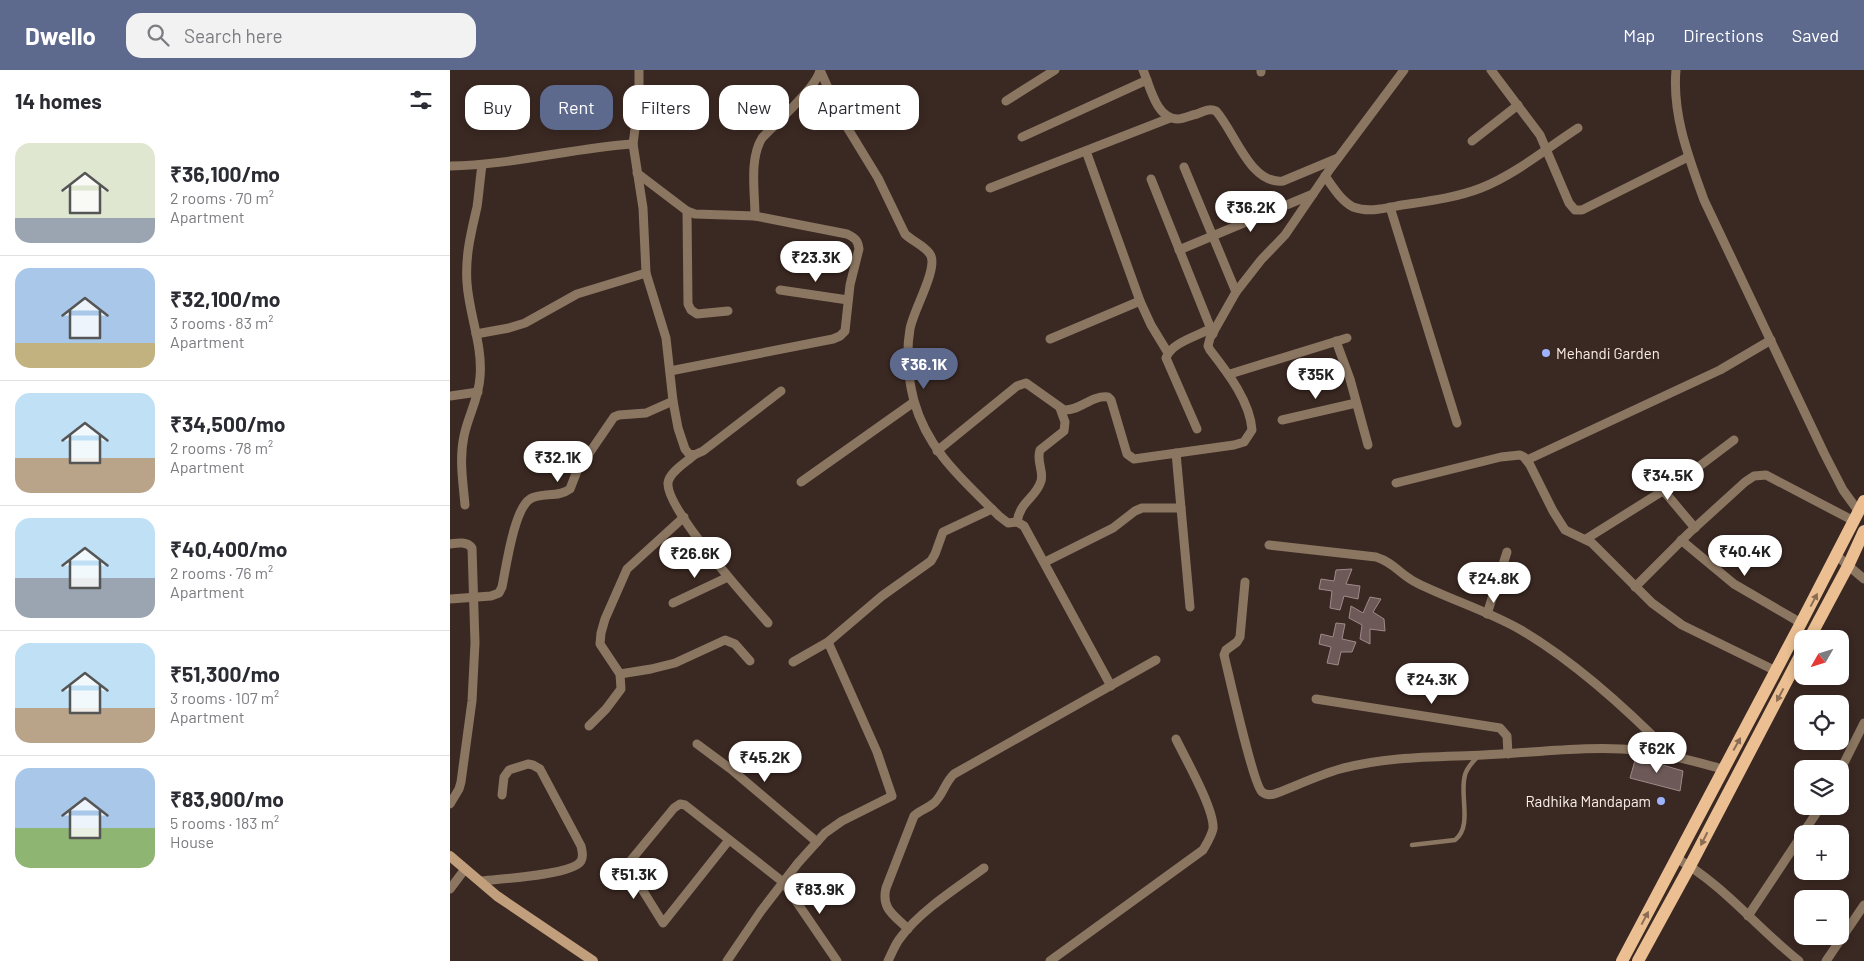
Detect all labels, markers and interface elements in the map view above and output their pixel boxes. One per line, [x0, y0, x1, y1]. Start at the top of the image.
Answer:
search box [126, 13, 476, 58]
text: Dwello [25, 21, 96, 50]
icon: search [144, 21, 172, 49]
text: Search here [184, 24, 283, 47]
text: Map [1623, 24, 1655, 46]
text: Directions [1683, 24, 1764, 46]
text: Saved [1792, 24, 1839, 46]
chip: Buy [465, 85, 530, 130]
chip: Rent [540, 85, 613, 130]
chip: Filters [623, 85, 709, 130]
chip: New [719, 85, 789, 130]
chip: Apartment [799, 85, 919, 130]
icon: filters [407, 86, 435, 114]
text: 14 homes [15, 88, 102, 113]
text: ₹36,100/mo [170, 161, 280, 186]
icon: home [55, 163, 115, 223]
text: 2 rooms · 70 m² [170, 188, 274, 207]
pin: ₹36.2K [1210, 190, 1292, 233]
text: ₹36.2K [1226, 197, 1276, 216]
text: Apartment [170, 207, 245, 226]
pin: ₹23.3K [775, 240, 857, 283]
text: ₹23.3K [791, 247, 841, 266]
text: ₹32,100/mo [170, 286, 281, 311]
icon: home [55, 288, 115, 348]
text: 3 rooms · 83 m² [170, 313, 274, 332]
text: Apartment [170, 332, 245, 351]
place label: Mehandi Garden [1556, 344, 1660, 362]
marker: Mehandi Garden [1540, 347, 1552, 359]
pin: ₹36.1K [883, 348, 965, 390]
text: ₹36.1K [901, 354, 947, 373]
pin: ₹35K [1286, 358, 1346, 400]
text: ₹35K [1298, 364, 1334, 383]
text: ₹34,500/mo [170, 411, 285, 436]
icon: home [55, 413, 115, 473]
text: 2 rooms · 78 m² [170, 438, 273, 457]
pin: ₹32.1K [517, 440, 599, 483]
text: ₹32.1K [535, 447, 581, 466]
text: Apartment [170, 457, 245, 476]
pin: ₹34.5K [1627, 458, 1709, 501]
text: ₹34.5K [1643, 465, 1693, 484]
pin: ₹40.4K [1704, 534, 1786, 577]
text: ₹40,400/mo [170, 536, 287, 561]
pin: ₹26.6K [654, 536, 736, 579]
icon: home [55, 538, 115, 598]
text: ₹40.4K [1719, 541, 1771, 560]
text: ₹26.6K [670, 543, 720, 562]
pin: ₹24.8K [1453, 562, 1535, 604]
text: 2 rooms · 76 m² [170, 563, 273, 582]
text: ₹24.8K [1469, 568, 1519, 587]
text: Apartment [170, 582, 245, 601]
one-way arrow [1809, 593, 1818, 607]
north arrow [1794, 630, 1849, 685]
map controls [1794, 630, 1849, 945]
text: ₹51,300/mo [170, 661, 280, 686]
pin: ₹24.3K [1391, 662, 1473, 705]
icon: home [55, 663, 115, 723]
text: ₹24.3K [1407, 669, 1457, 688]
text: 3 rooms · 107 m² [170, 688, 279, 707]
one-way arrow [1776, 688, 1784, 702]
button: locate [1794, 695, 1849, 750]
text: Apartment [170, 707, 245, 726]
pin: ₹62K [1627, 732, 1687, 774]
one-way arrow [1733, 736, 1741, 751]
text: ₹62K [1639, 738, 1675, 757]
pin: ₹45.2K [724, 740, 806, 783]
text: ₹45.2K [740, 747, 790, 766]
button: layers [1794, 760, 1849, 815]
text: ₹83,900/mo [170, 786, 284, 811]
icon: home [55, 788, 115, 848]
place label: Radhika Mandapam [1525, 792, 1651, 810]
marker: Radhika Mandapam [1655, 795, 1667, 807]
text: 5 rooms · 183 m² [170, 813, 279, 832]
button: + [1794, 825, 1849, 880]
text: House [170, 832, 214, 851]
one-way arrow [1700, 832, 1708, 846]
pin: ₹51.3K [593, 858, 675, 900]
text: ₹51.3K [611, 864, 657, 883]
pin: ₹83.9K [779, 872, 861, 915]
text: ₹83.9K [795, 879, 845, 898]
button: − [1794, 890, 1849, 945]
one-way arrow [1641, 911, 1649, 925]

